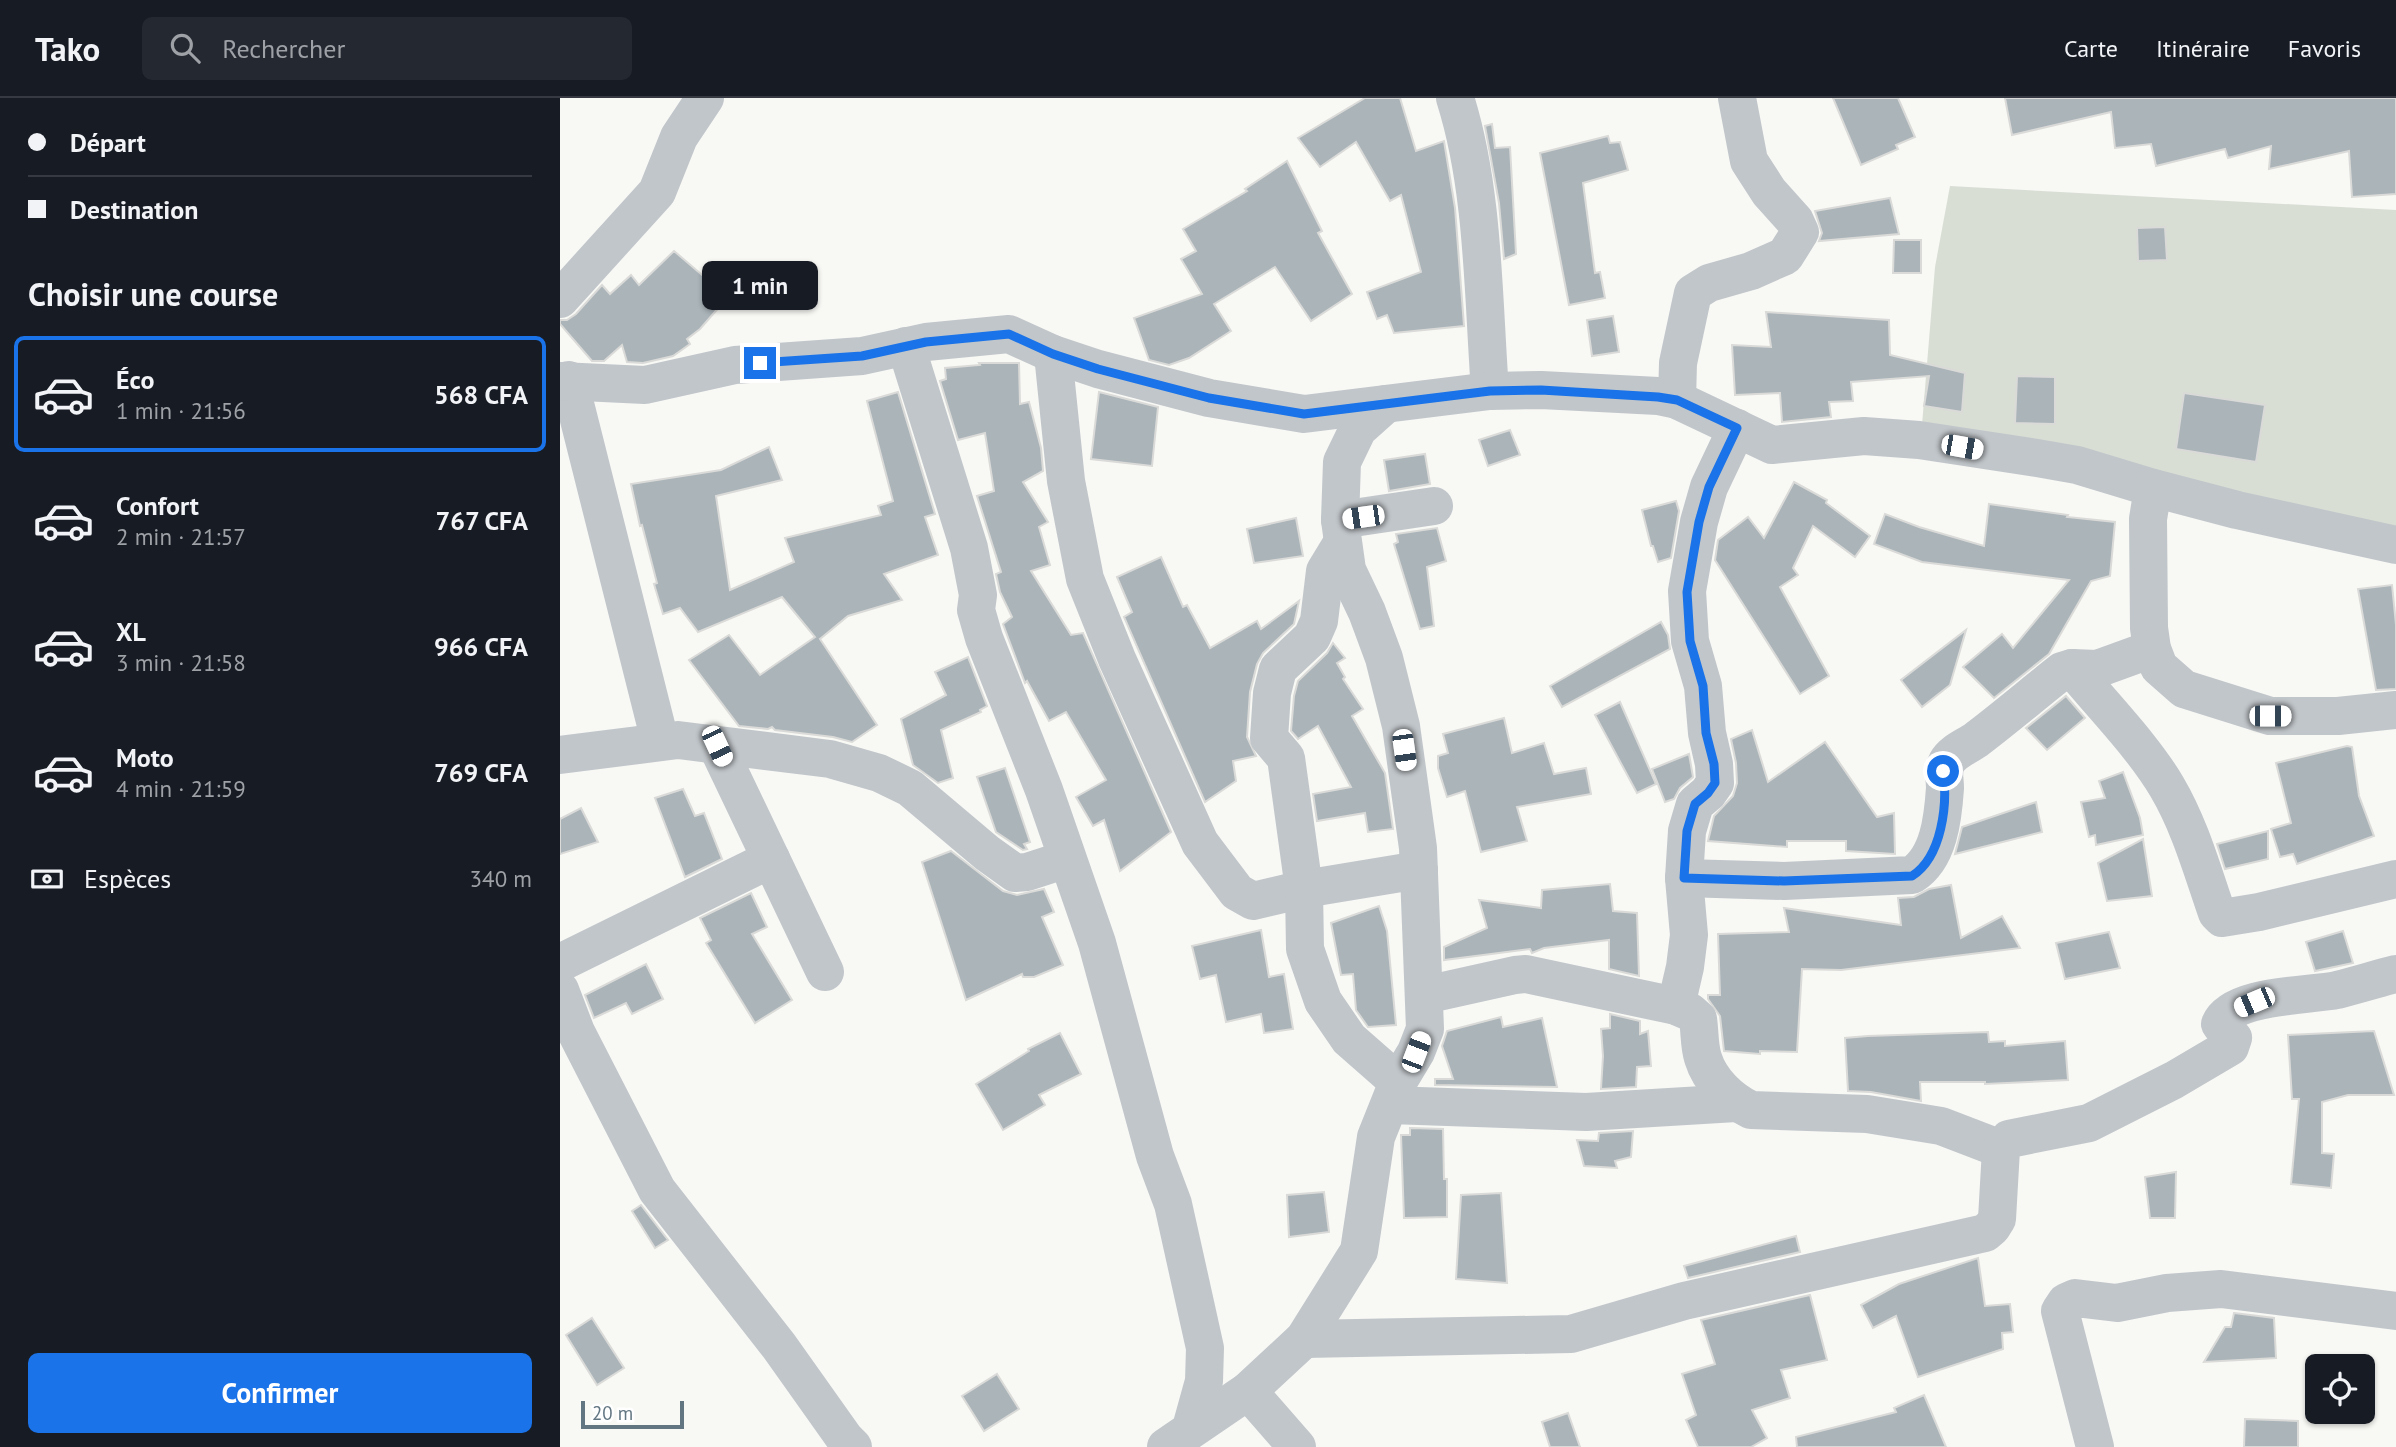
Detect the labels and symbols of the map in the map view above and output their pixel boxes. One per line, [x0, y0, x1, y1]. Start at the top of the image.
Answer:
callout: 1 min [702, 261, 818, 310]
route end [744, 347, 776, 379]
car [1940, 433, 1985, 461]
car [1341, 504, 1386, 530]
car [2250, 706, 2292, 727]
car [699, 723, 736, 769]
car [1391, 728, 1418, 772]
route start [1927, 755, 1959, 787]
car [2231, 984, 2278, 1020]
car [1399, 1029, 1434, 1075]
scale bar [581, 1398, 684, 1430]

